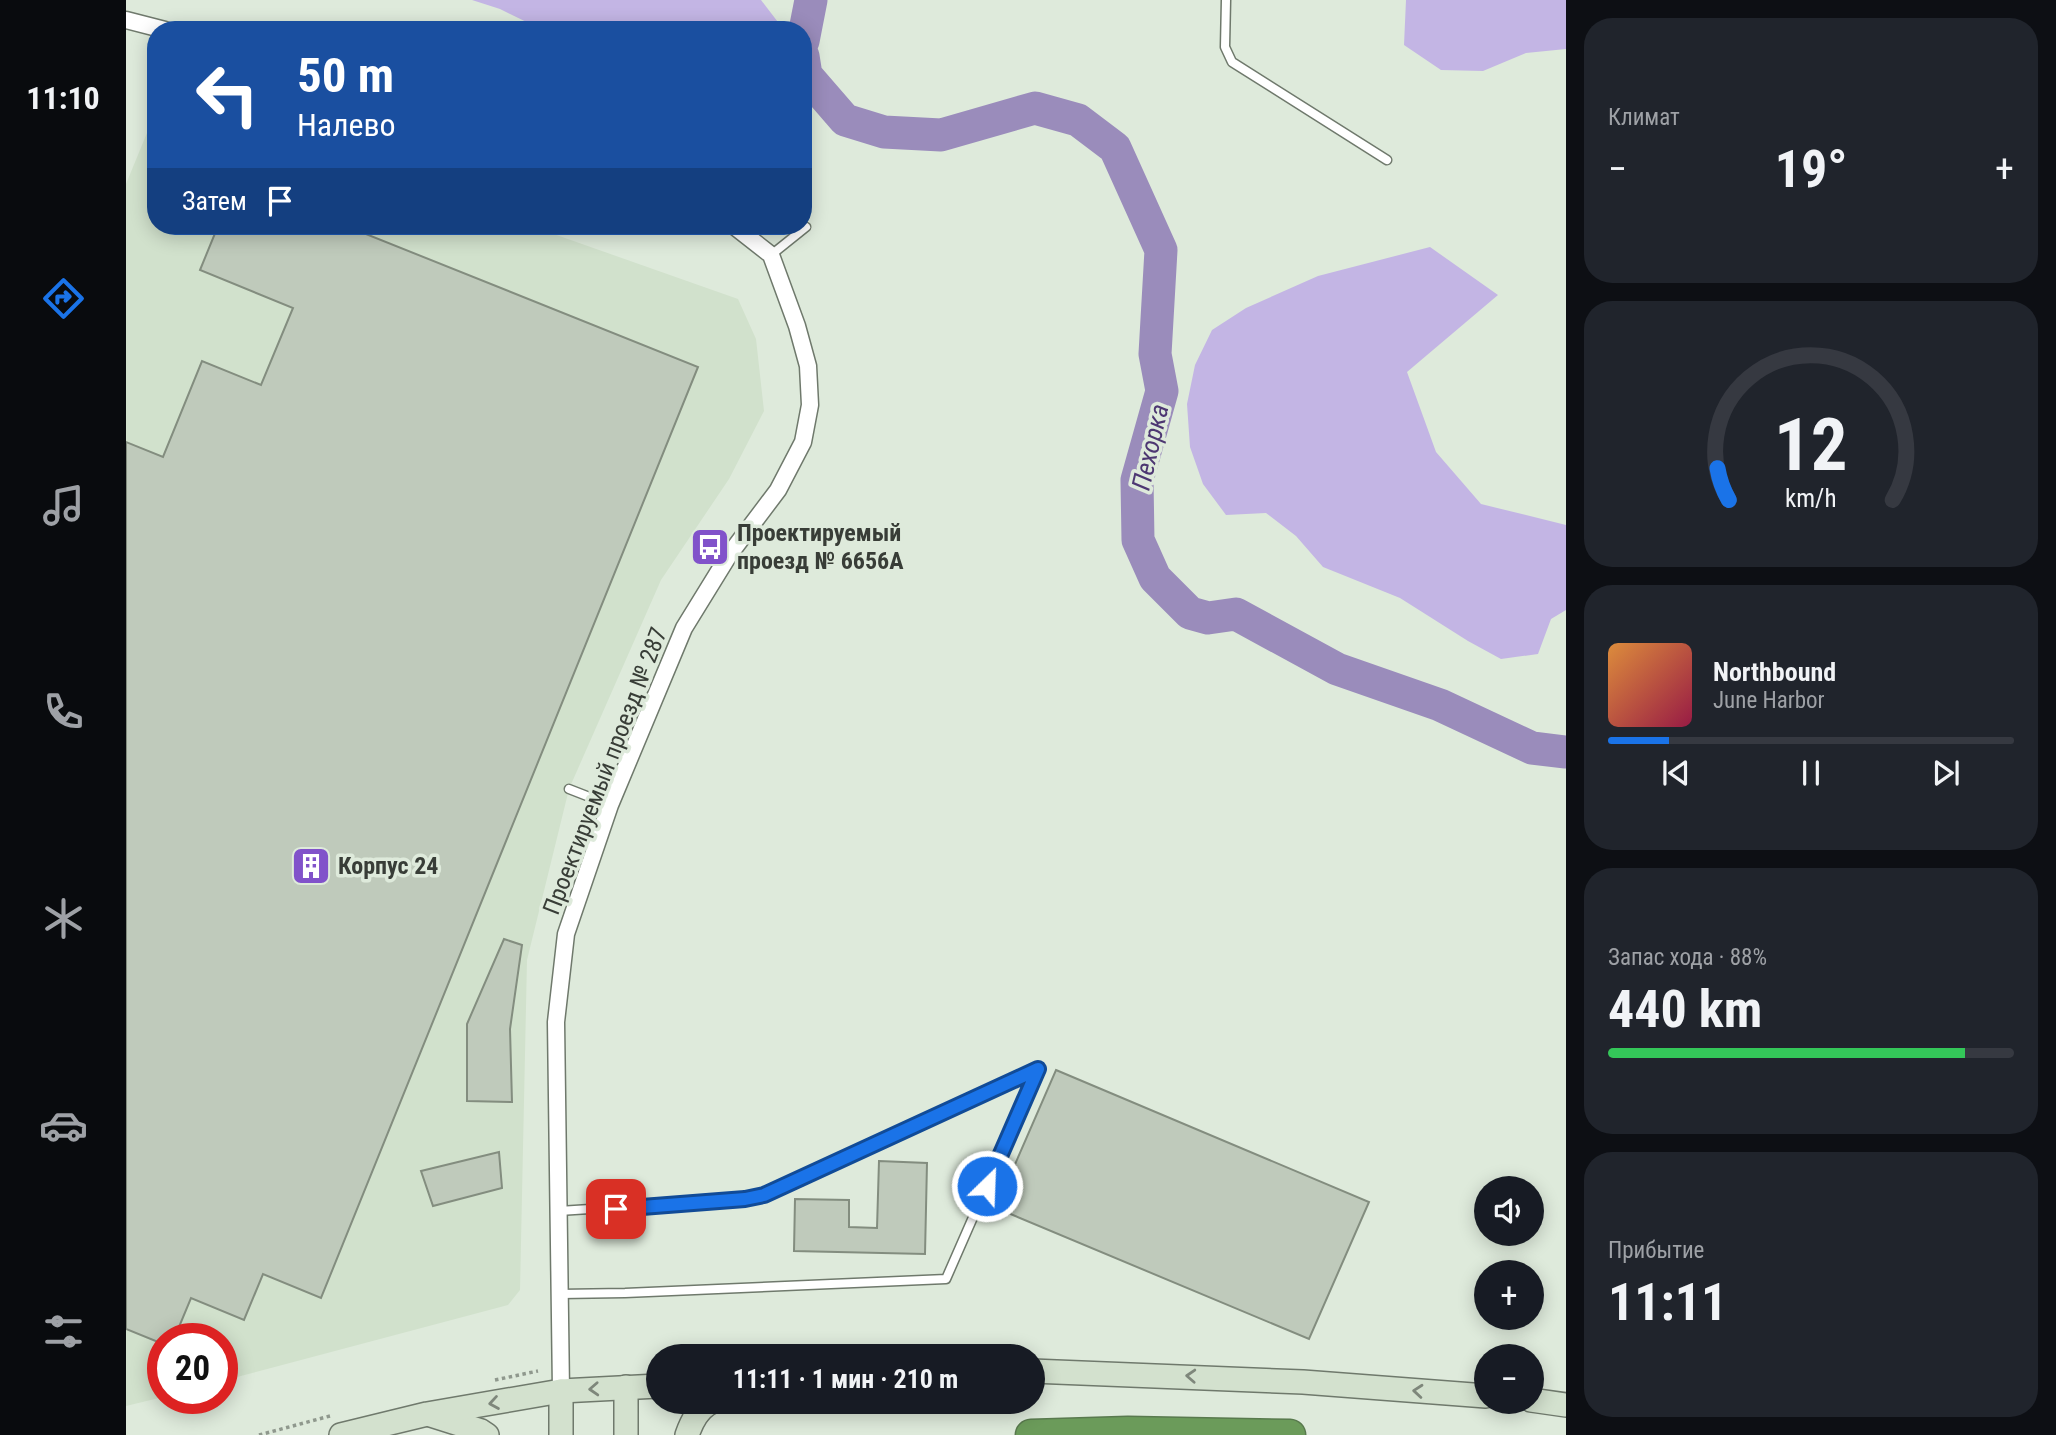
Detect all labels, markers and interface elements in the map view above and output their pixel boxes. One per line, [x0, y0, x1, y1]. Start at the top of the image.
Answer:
text: 50 m [297, 47, 394, 104]
icon: left [182, 49, 273, 140]
text: 11:10 [26, 79, 100, 117]
text: Климат [1608, 104, 1680, 131]
text: Налево [297, 106, 396, 144]
text: 19° [1775, 139, 1847, 200]
text: − [1608, 147, 1627, 191]
text: + [1995, 147, 2014, 191]
icon: arrive [261, 182, 299, 220]
text: Затем [182, 186, 247, 216]
icon: directions [39, 274, 88, 323]
water label: Пехорка [1126, 401, 1174, 493]
text: 12 [1774, 403, 1848, 489]
icon: music [39, 481, 88, 530]
text: km/h [1785, 484, 1837, 513]
place label: Проектируемый проезд № 6656А [737, 519, 904, 575]
bus stop icon: Проектируемый проезд № 6656А [689, 526, 731, 568]
street label: Проектируемый проезд № 287 [537, 624, 673, 918]
text: Northbound [1713, 657, 1836, 687]
icon: phone [39, 687, 88, 736]
text: June Harbor [1713, 687, 1825, 714]
icon: previous [1657, 754, 1695, 792]
icon: pause [1792, 754, 1830, 792]
icon: next [1927, 754, 1965, 792]
building icon: Корпус 24 [290, 845, 332, 887]
place label: Корпус 24 [338, 852, 438, 880]
icon: climate [39, 894, 88, 943]
text: Запас хода · 88% [1608, 944, 1767, 971]
text: 440 km [1608, 979, 1762, 1040]
icon: car [39, 1101, 88, 1150]
position arrow [950, 1149, 1024, 1223]
map controls [1474, 1176, 1544, 1414]
button: sound [1474, 1176, 1544, 1246]
pin [586, 1179, 646, 1239]
icon: arrive [597, 1190, 635, 1228]
text: Прибытие [1608, 1237, 1704, 1264]
button: + [1474, 1260, 1544, 1330]
text: 11:11 [1608, 1272, 1727, 1333]
icon: filters [39, 1307, 88, 1356]
speed limit sign: 20 [147, 1323, 238, 1414]
button: − [1474, 1344, 1544, 1414]
text: 11:11 · 1 мин · 210 m [733, 1364, 958, 1394]
one-way arrow [1185, 1369, 1196, 1384]
one-way arrow [588, 1382, 599, 1397]
one-way arrow [1412, 1384, 1423, 1399]
one-way arrow [488, 1395, 500, 1410]

